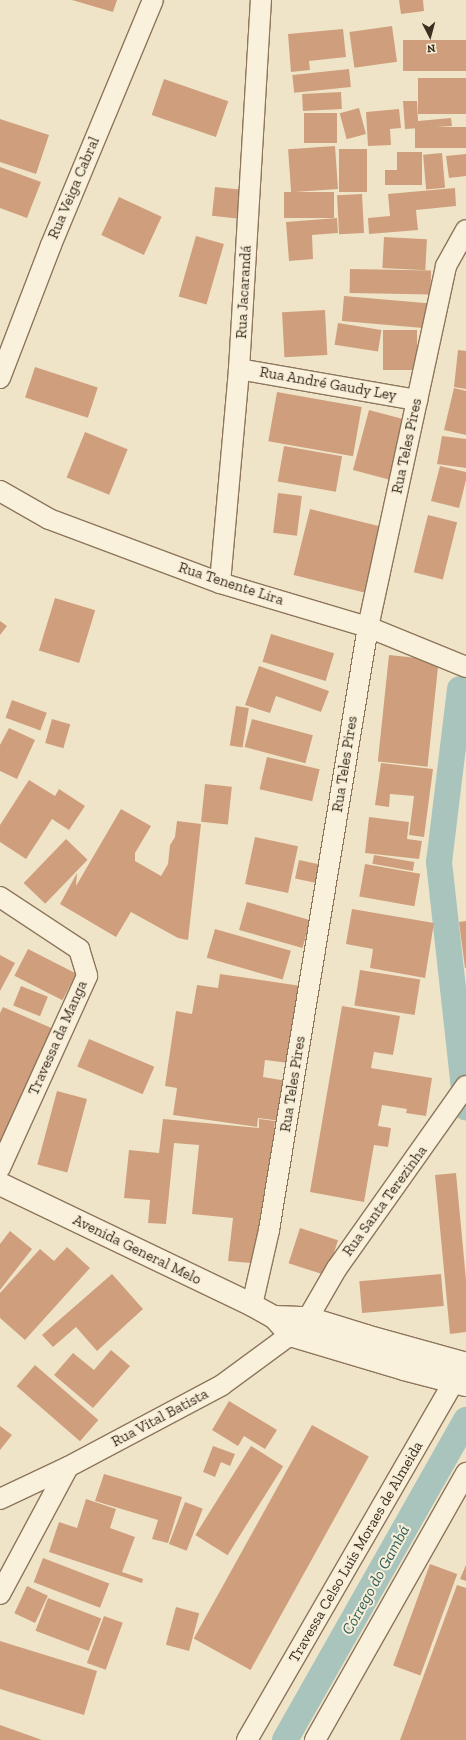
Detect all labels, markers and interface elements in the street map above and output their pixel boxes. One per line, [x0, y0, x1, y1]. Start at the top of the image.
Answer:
north arrow [410, 16, 450, 56]
text: N [426, 42, 436, 55]
street label: Rua Veiga Cabral [44, 134, 104, 242]
street label: Rua Jacarandá [233, 245, 255, 339]
street label: Rua André Gaudy Ley [258, 363, 398, 405]
street label: Rua Teles Pires [388, 396, 426, 496]
street label: Rua Tenente Lira [176, 558, 286, 610]
street label: Rua Teles Pires [328, 714, 362, 814]
street label: Travessa da Manga [25, 978, 91, 1098]
street label: Rua Teles Pires [276, 1034, 310, 1134]
street label: Rua Santa Terezinha [339, 1142, 431, 1260]
street label: Avenida General Melo [70, 1211, 204, 1289]
street label: Rua Vital Batista [108, 1385, 212, 1451]
street label: Travessa Celso Luís Moraes de Almeida [285, 1438, 427, 1666]
water label: Córrego do Gambá [338, 1522, 414, 1638]

